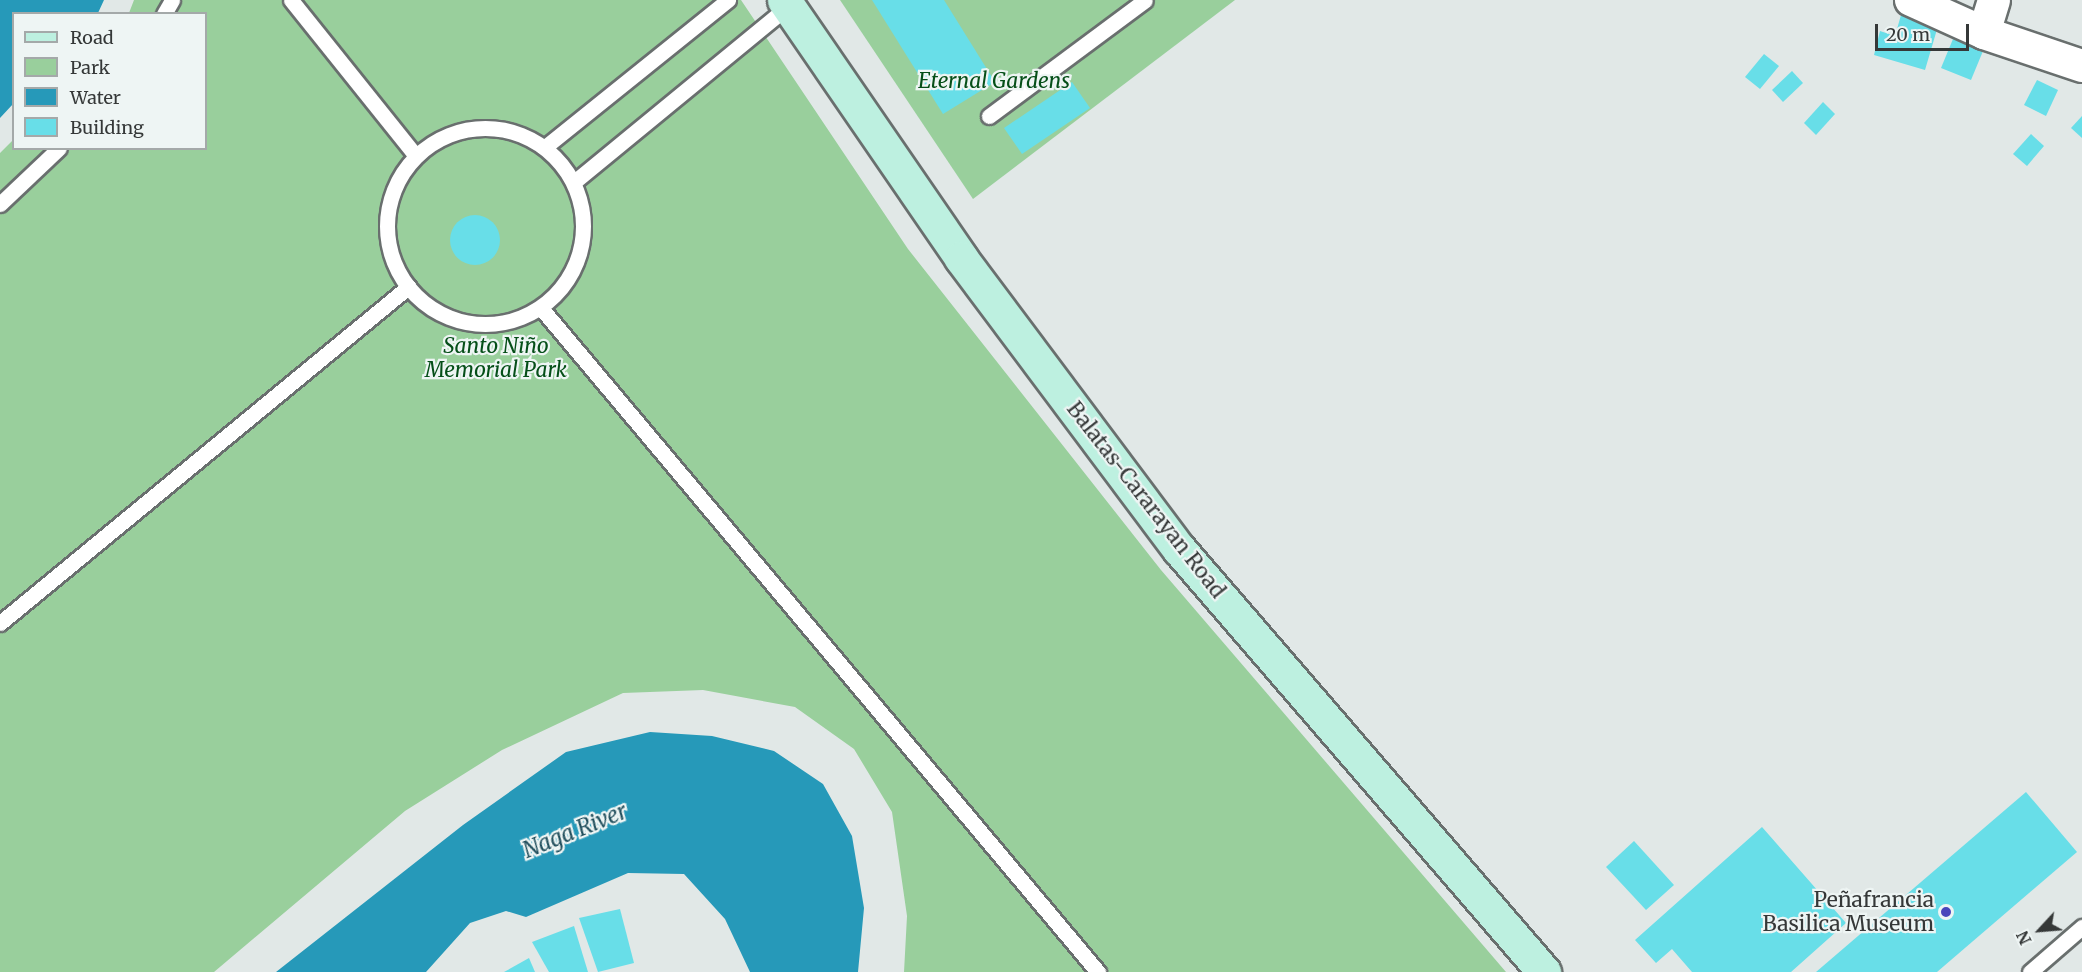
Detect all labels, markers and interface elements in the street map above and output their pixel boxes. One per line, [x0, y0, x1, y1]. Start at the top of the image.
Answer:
legend [12, 12, 207, 150]
scale bar [1878, 12, 1972, 50]
text: 20 m [1886, 23, 1930, 46]
text: Road [70, 26, 114, 49]
text: Park [70, 56, 110, 79]
park label: Eternal Gardens [918, 68, 1070, 94]
text: Water [70, 86, 121, 109]
text: Building [70, 116, 144, 139]
park label: Santo Niño Memorial Park [425, 333, 567, 383]
street label: Balatas-Cararayan Road [1061, 397, 1231, 603]
water label: Naga River [519, 798, 631, 864]
place label: Peñafrancia Basilica Museum [1763, 887, 1934, 937]
north arrow [2010, 900, 2070, 960]
marker: Peñafrancia Basilica Museum [1939, 905, 1953, 919]
text: N [2012, 928, 2036, 948]

